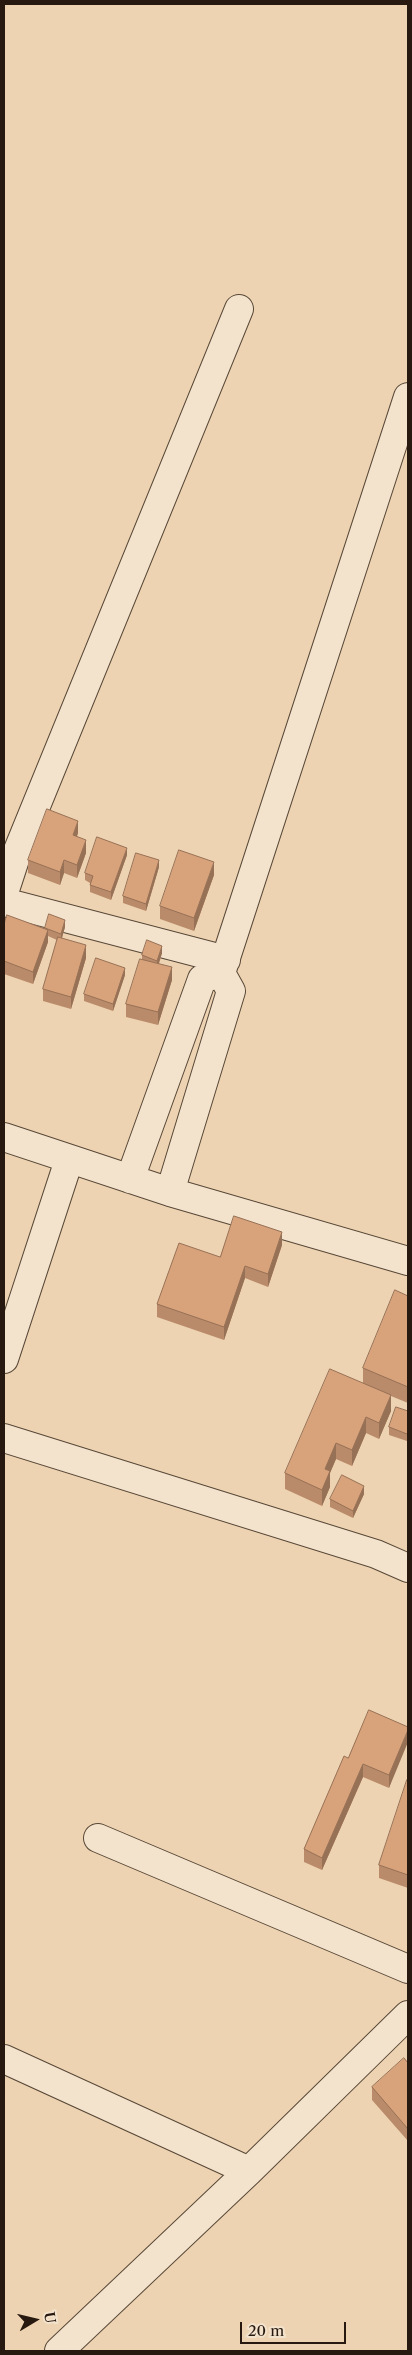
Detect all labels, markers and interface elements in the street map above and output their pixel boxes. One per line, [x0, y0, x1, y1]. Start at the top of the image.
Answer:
north arrow [10, 2295, 60, 2345]
text: U [40, 2311, 60, 2325]
scale bar [242, 2312, 348, 2344]
text: 20 m [248, 2321, 284, 2340]

